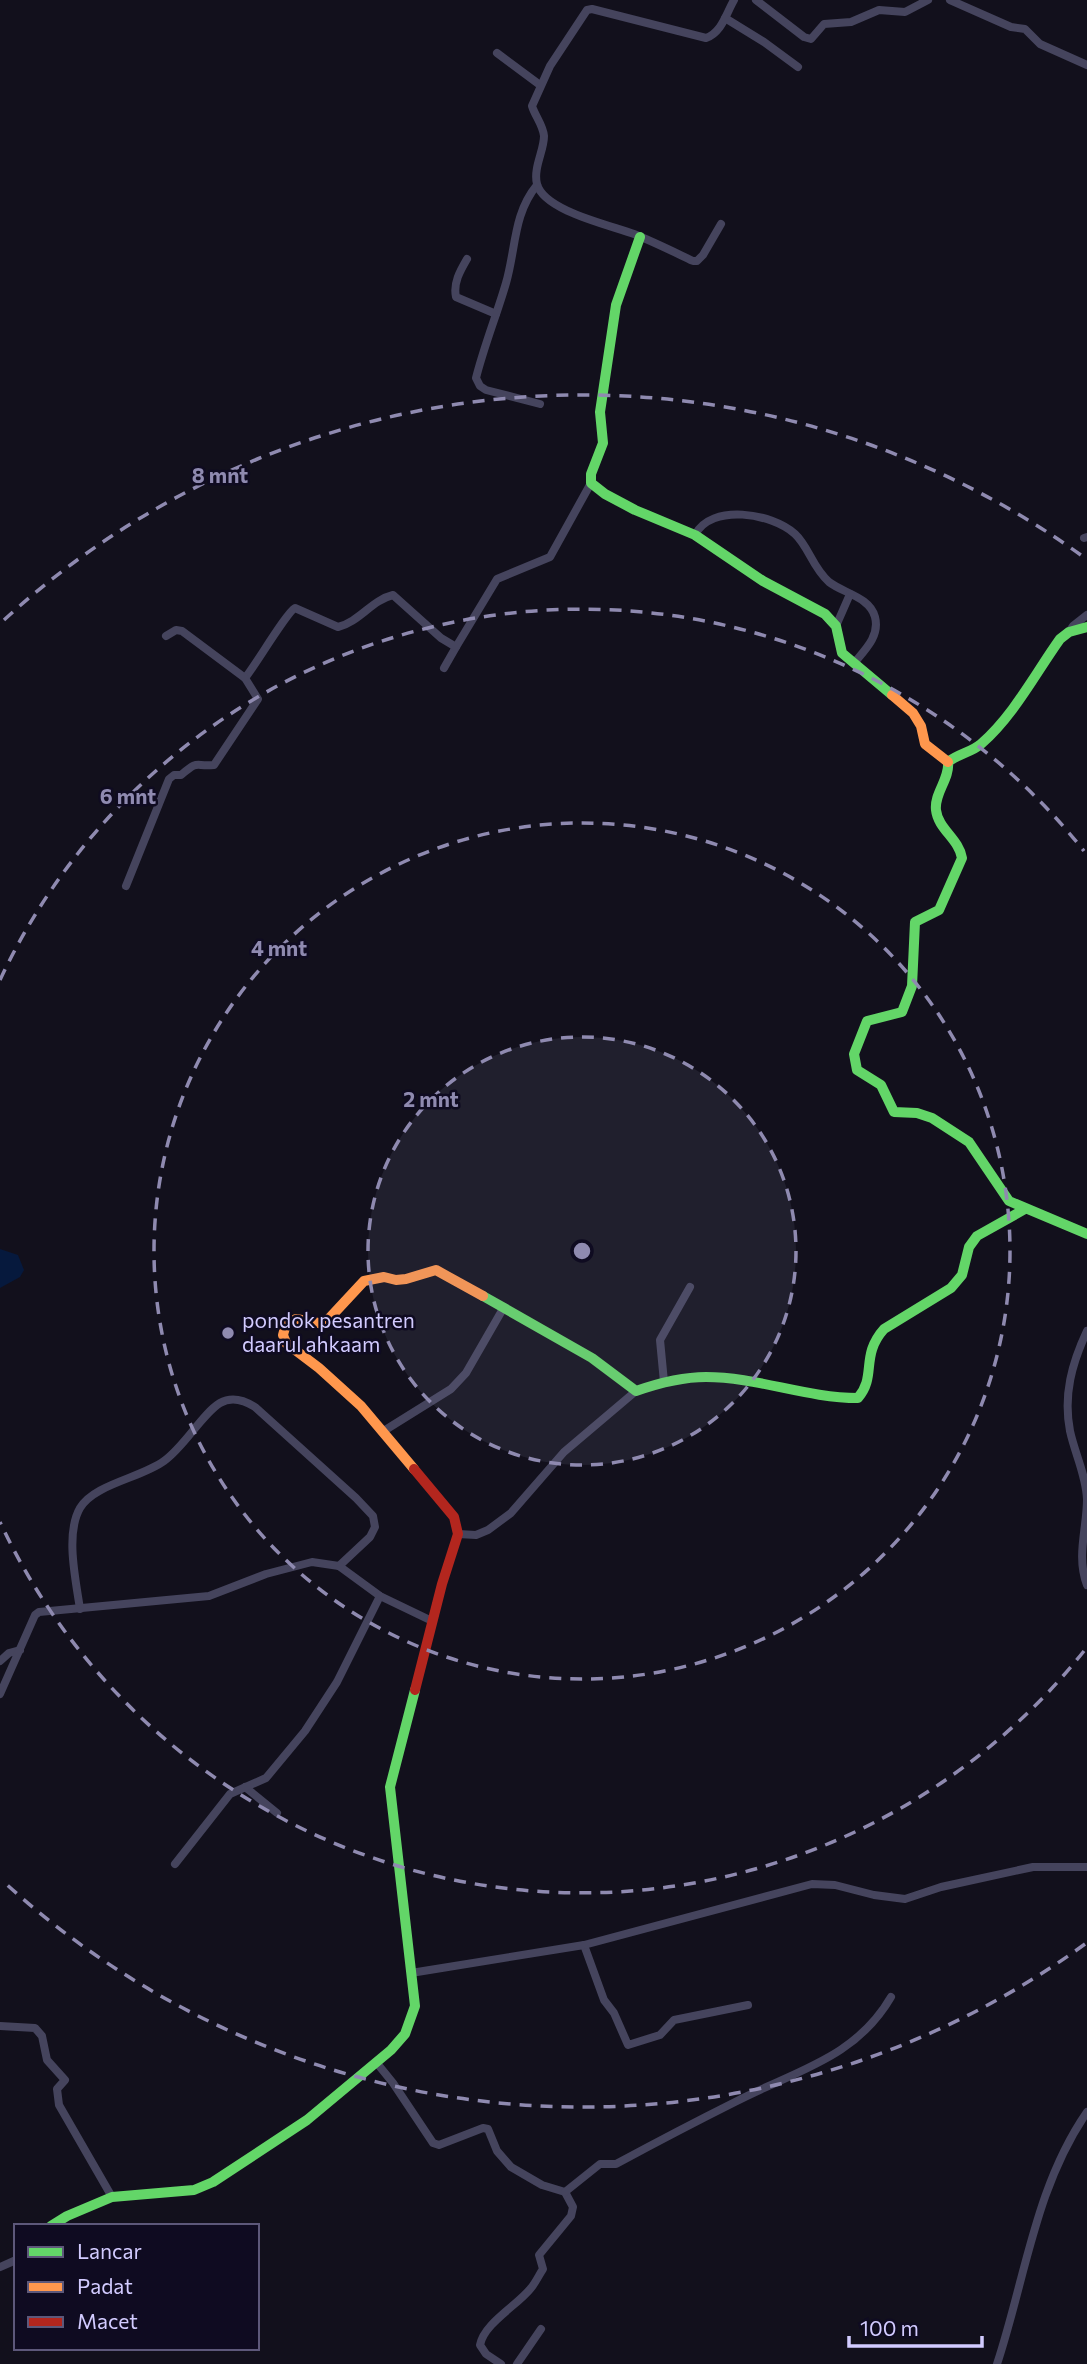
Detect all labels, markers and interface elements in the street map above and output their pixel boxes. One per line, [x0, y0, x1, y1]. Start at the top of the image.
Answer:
text: 8 mnt [192, 462, 248, 487]
text: 6 mnt [100, 783, 156, 808]
text: 4 mnt [251, 935, 307, 960]
text: 2 mnt [403, 1086, 459, 1111]
centre of rings [570, 1239, 594, 1263]
place label: pondok pesantren daarul ahkaam [242, 1307, 415, 1356]
marker: pondok pesantren daarul ahkaam [220, 1325, 236, 1341]
legend [14, 2224, 259, 2350]
text: Lancar [77, 2238, 142, 2263]
text: Padat [77, 2273, 133, 2298]
scale bar [849, 2304, 982, 2348]
text: Macet [77, 2308, 138, 2333]
text: 100 m [860, 2315, 919, 2340]

